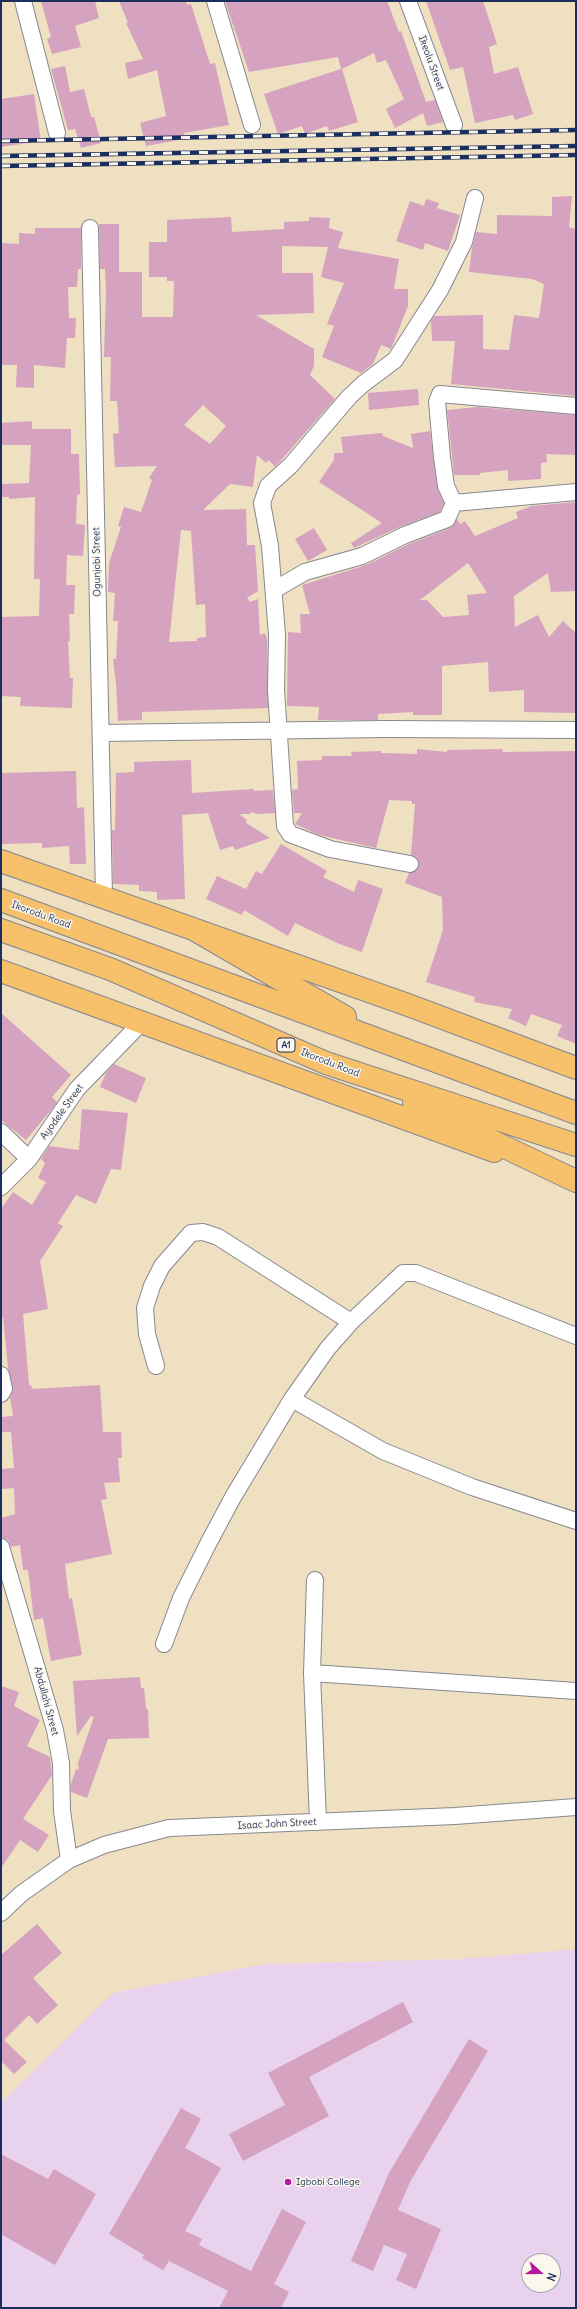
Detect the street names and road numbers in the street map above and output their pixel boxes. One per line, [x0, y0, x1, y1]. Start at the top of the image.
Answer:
street label: Ikeolu Street [416, 34, 446, 92]
street label: Ogunjobi Street [90, 527, 104, 597]
street label: Ikorodu Road [10, 899, 72, 931]
road number: A1 [277, 1038, 295, 1052]
street label: Ikorodu Road [299, 1046, 361, 1080]
street label: Ayodele Street [38, 1082, 86, 1142]
street label: Abdullahi Street [31, 1665, 61, 1737]
street label: Isaac John Street [237, 1816, 317, 1832]

